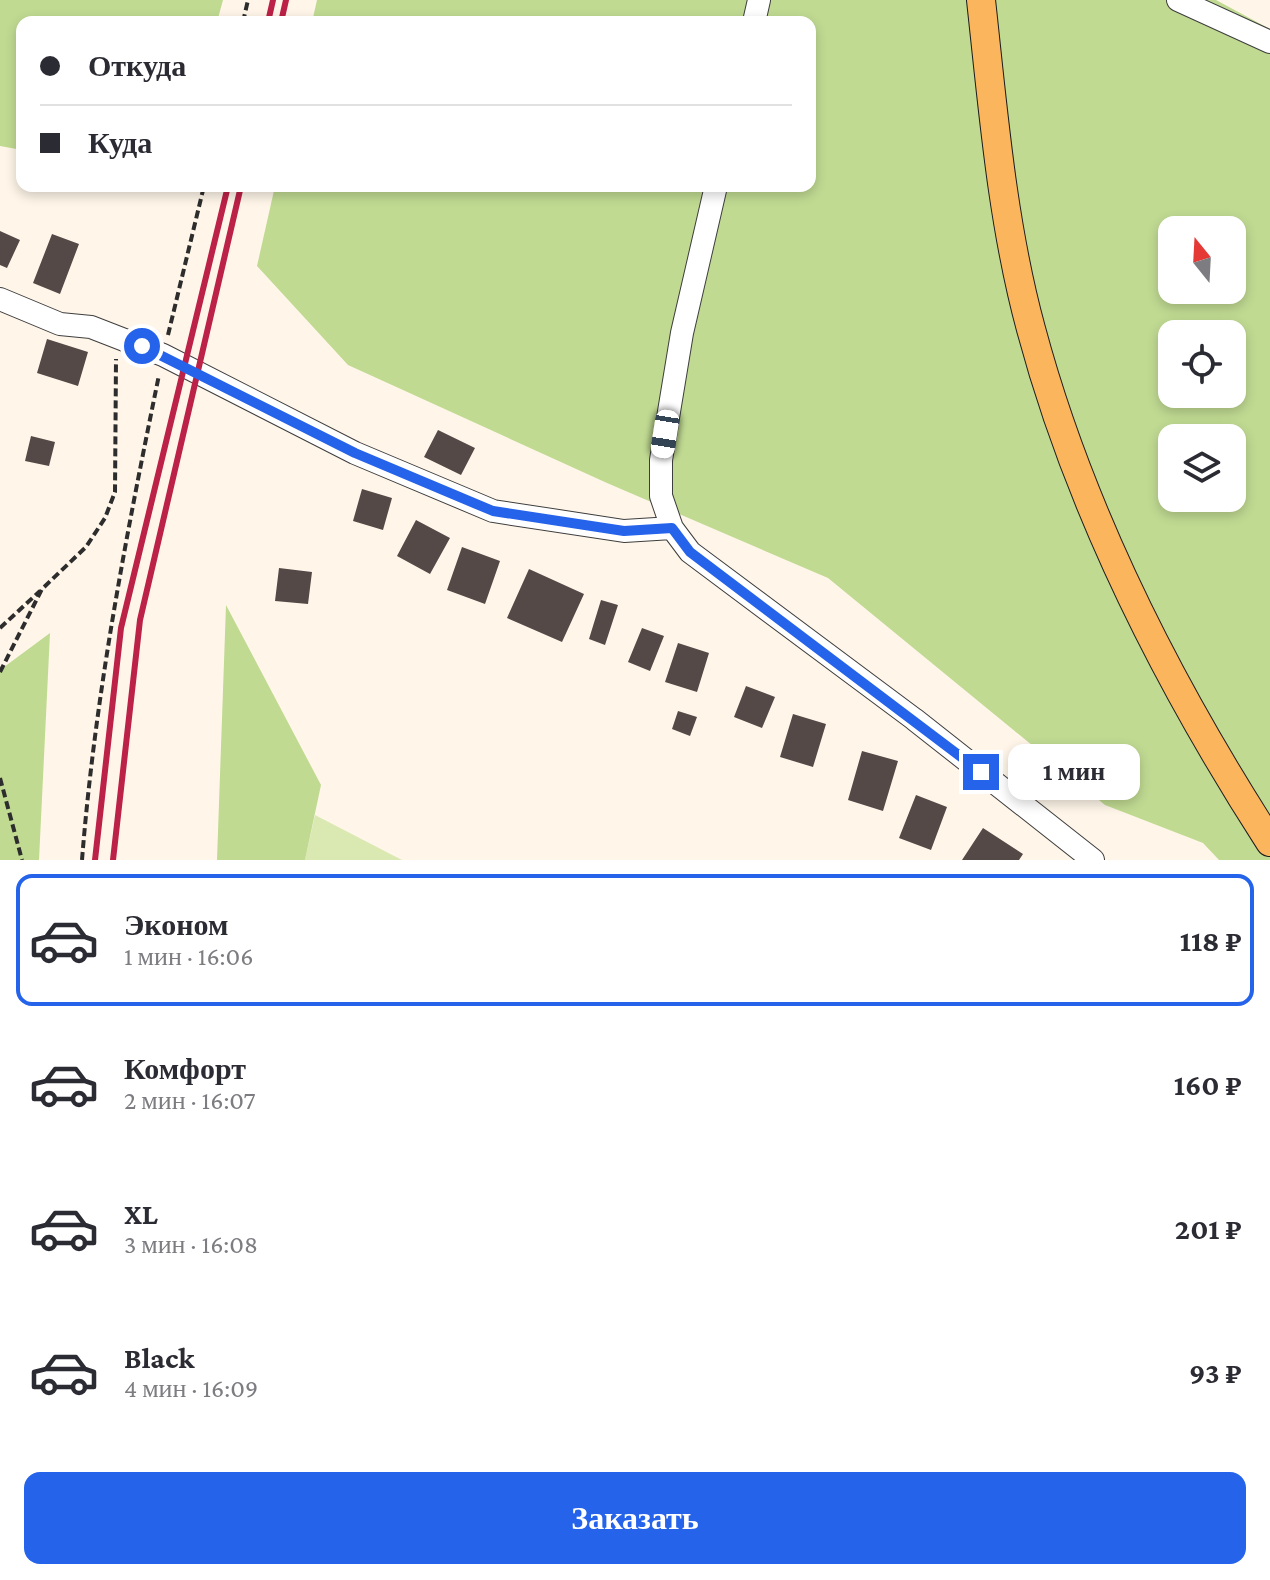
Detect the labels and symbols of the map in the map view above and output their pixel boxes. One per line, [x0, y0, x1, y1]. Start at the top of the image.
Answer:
north arrow [1158, 216, 1246, 304]
route start [124, 328, 160, 364]
car [649, 408, 681, 460]
callout: 1 мин [1009, 744, 1141, 800]
route end [963, 754, 999, 790]

